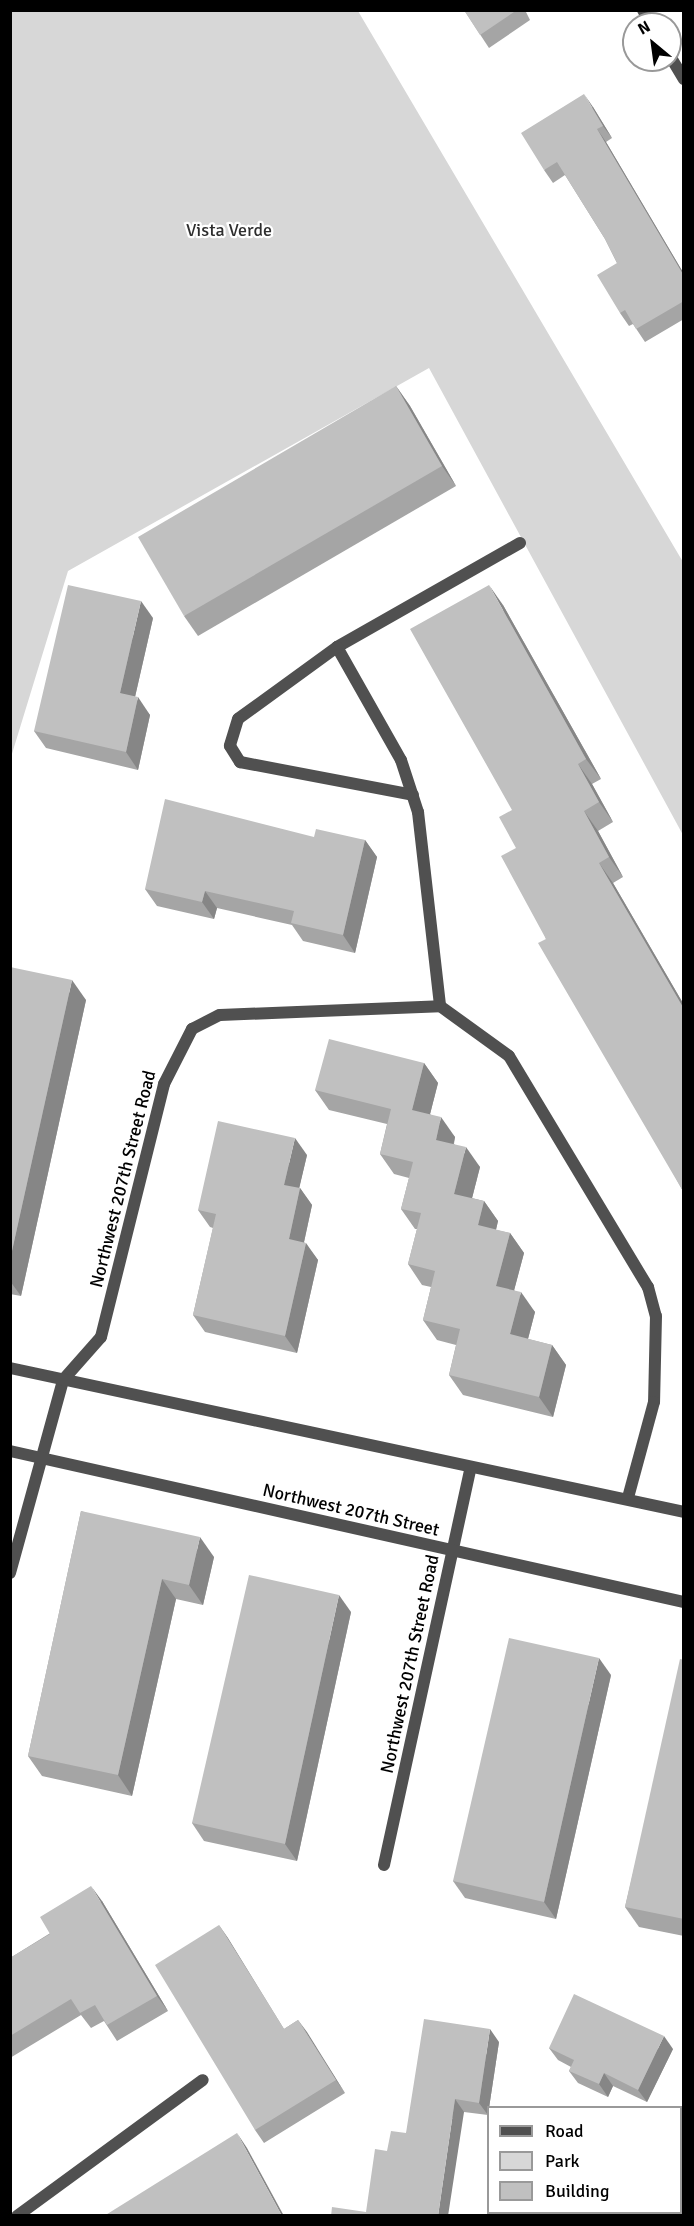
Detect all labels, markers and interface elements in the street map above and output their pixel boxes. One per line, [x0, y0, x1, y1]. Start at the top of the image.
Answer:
north arrow [622, 12, 682, 72]
text: N [635, 17, 654, 39]
park label: Vista Verde [186, 219, 272, 241]
street label: Northwest 207th Street Road [86, 1068, 160, 1290]
street label: Northwest 207th Street [261, 1479, 441, 1541]
street label: Northwest 207th Street Road [376, 1553, 444, 1775]
legend [487, 2106, 682, 2214]
text: Road [545, 2120, 584, 2142]
text: Park [545, 2150, 580, 2172]
text: Building [545, 2180, 609, 2202]

